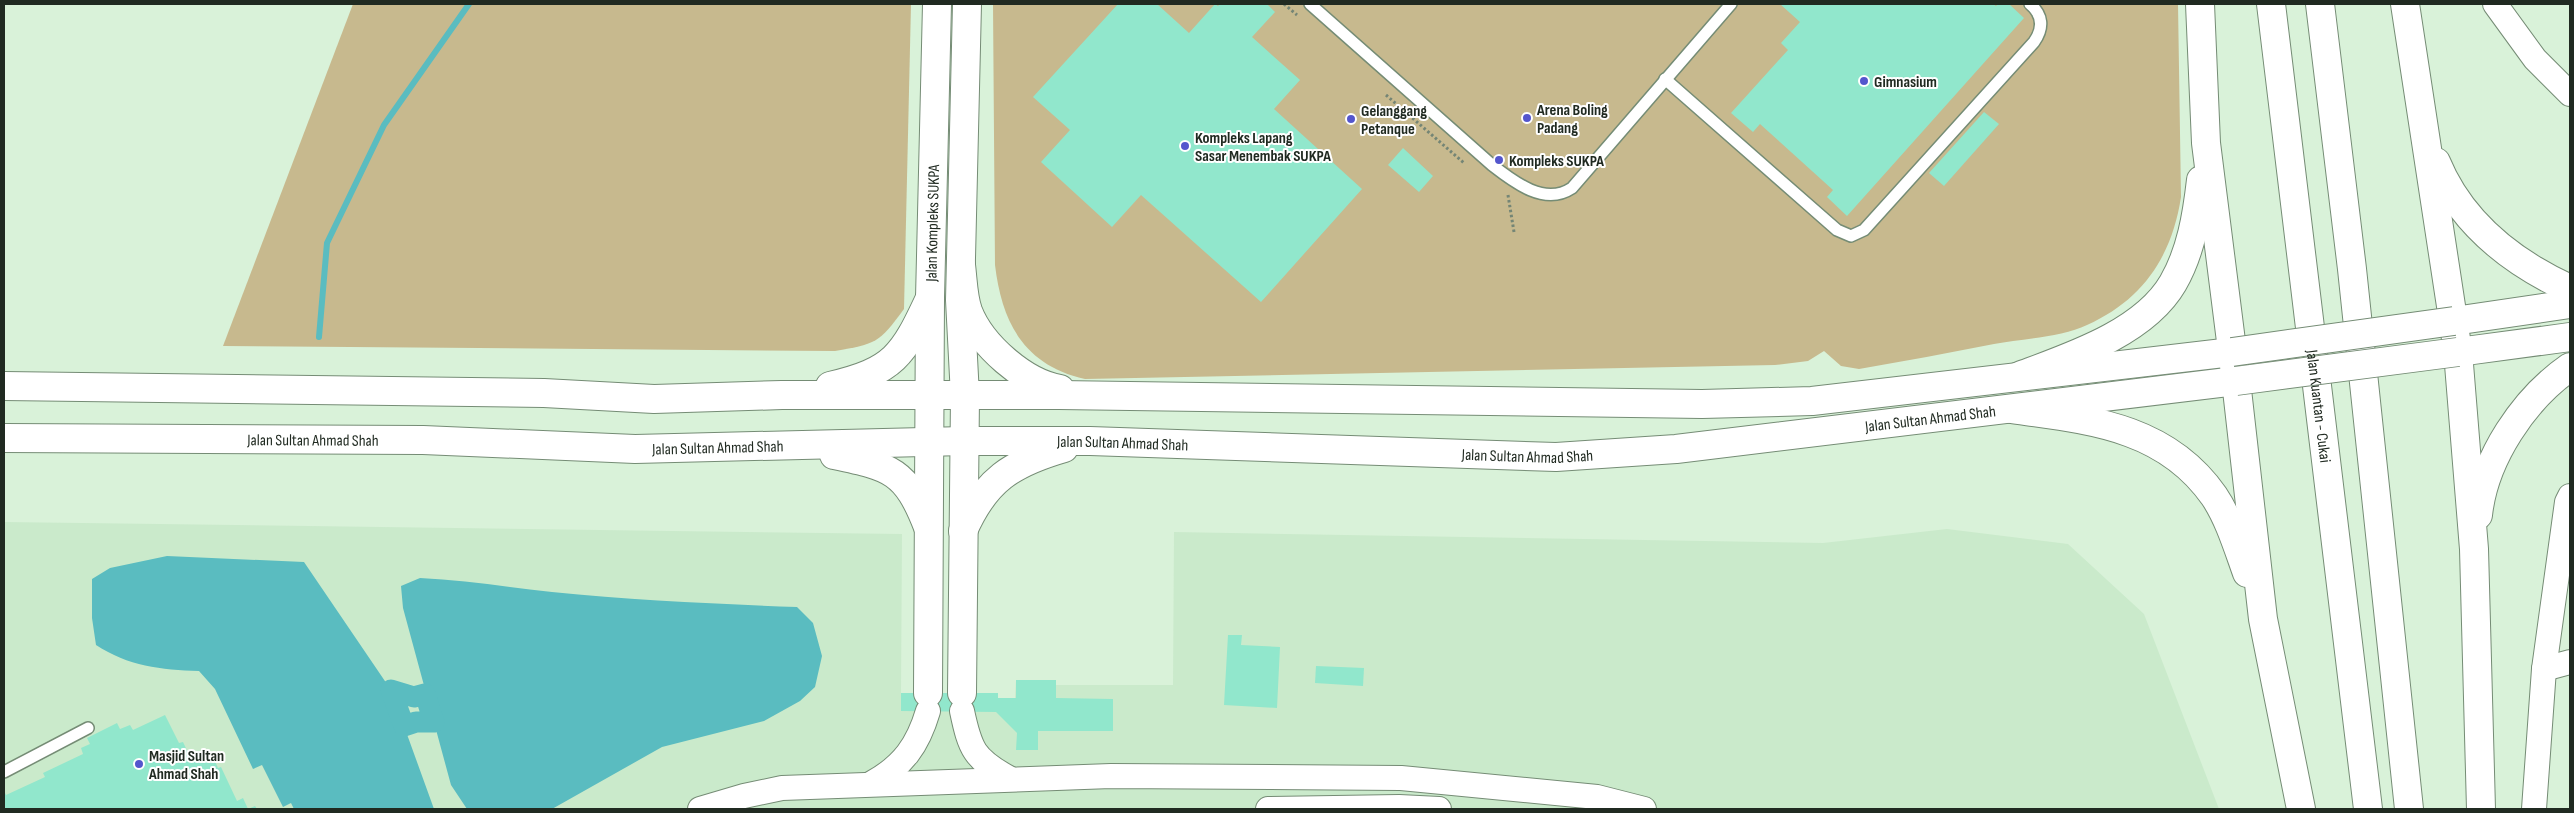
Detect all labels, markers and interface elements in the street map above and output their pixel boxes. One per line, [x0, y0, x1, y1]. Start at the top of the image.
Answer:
place label: Gimnasium [1874, 73, 1937, 92]
marker: Gimnasium [1858, 75, 1870, 87]
place label: Arena Boling Padang [1536, 101, 1608, 138]
place label: Gelanggang Petanque [1361, 102, 1427, 139]
marker: Arena Boling Padang [1521, 112, 1533, 124]
marker: Gelanggang Petanque [1345, 113, 1357, 125]
place label: Kompleks Lapang Sasar Menembak SUKPA [1195, 129, 1331, 166]
marker: Kompleks Lapang Sasar Menembak SUKPA [1179, 140, 1191, 152]
place label: Kompleks SUKPA [1509, 152, 1604, 171]
marker: Kompleks SUKPA [1493, 154, 1505, 166]
street label: Jalan Kompleks SUKPA [922, 164, 944, 283]
street label: Jalan Kuantan - Cukai [2302, 348, 2334, 464]
street label: Jalan Sultan Ahmad Shah [1863, 402, 1997, 437]
street label: Jalan Sultan Ahmad Shah [246, 431, 379, 451]
street label: Jalan Sultan Ahmad Shah [1056, 433, 1189, 455]
street label: Jalan Sultan Ahmad Shah [651, 437, 784, 460]
street label: Jalan Sultan Ahmad Shah [1460, 446, 1594, 468]
place label: Masjid Sultan Ahmad Shah [148, 747, 224, 784]
marker: Masjid Sultan Ahmad Shah [133, 758, 145, 770]

